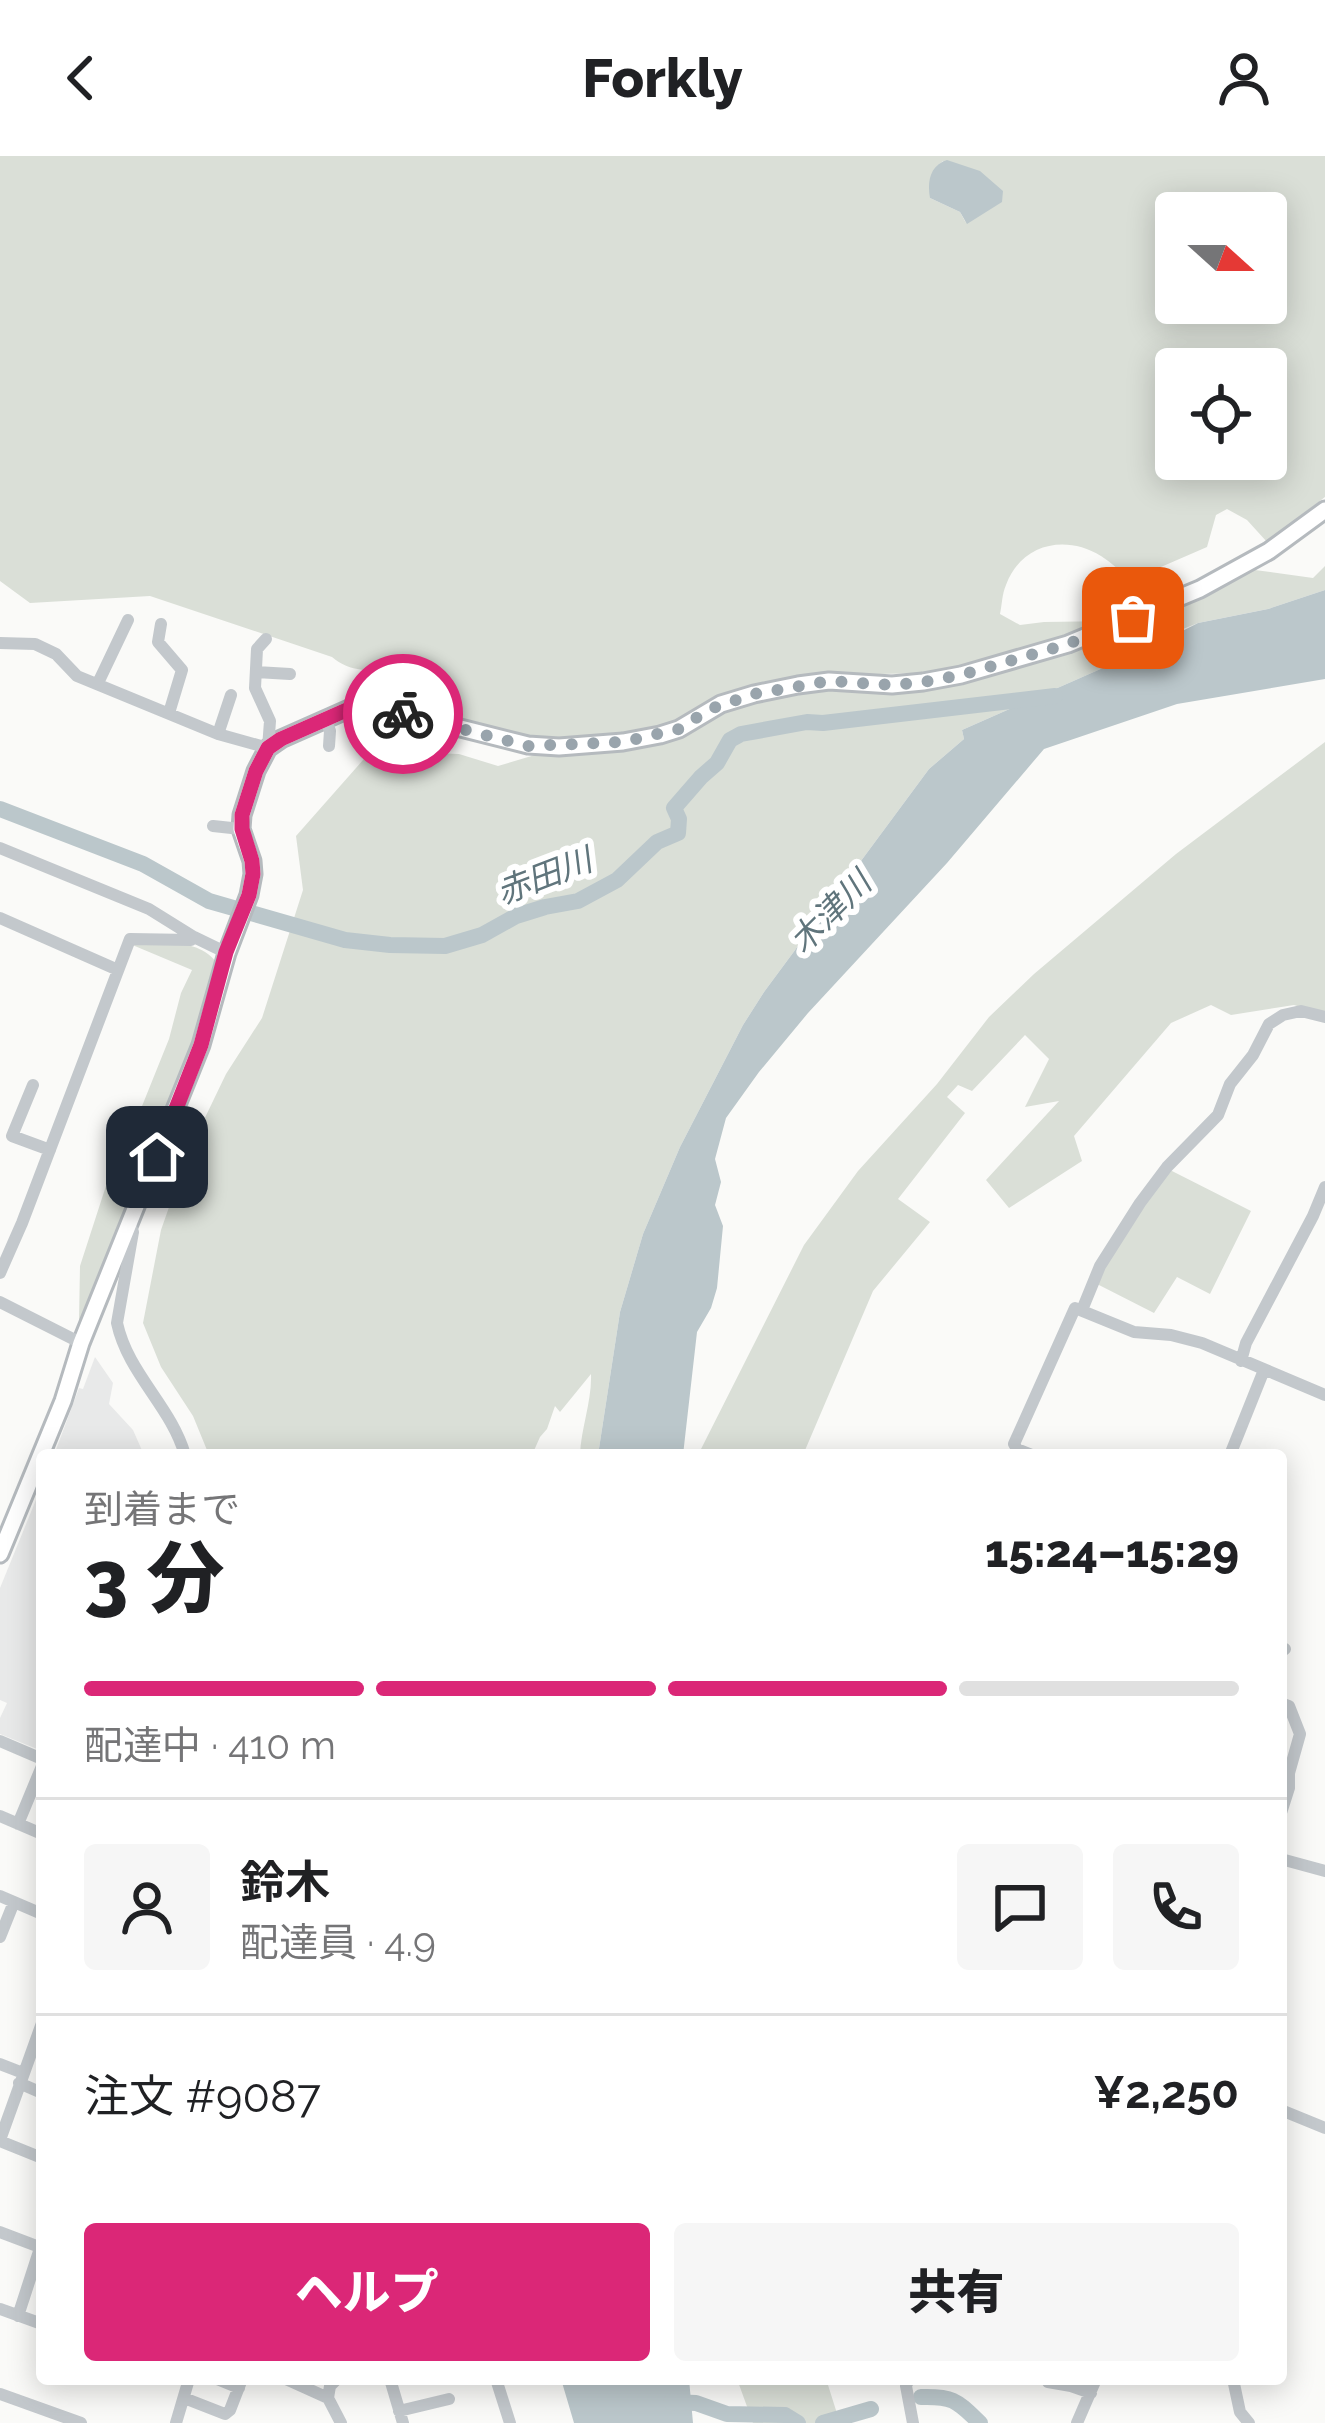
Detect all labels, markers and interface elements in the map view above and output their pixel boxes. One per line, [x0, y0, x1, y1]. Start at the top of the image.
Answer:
icon: back [48, 45, 114, 111]
icon: person [1211, 45, 1277, 111]
text: Forkly [582, 46, 743, 110]
north arrow [1155, 192, 1287, 324]
map controls [1155, 192, 1287, 480]
button: locate [1155, 348, 1287, 480]
pin [1082, 567, 1184, 669]
icon: bag [1100, 585, 1166, 651]
courier [343, 654, 463, 774]
icon: bike [370, 681, 436, 747]
water label: 赤田川 [491, 839, 600, 912]
water label: 木津川 [781, 861, 881, 961]
pin [106, 1106, 208, 1208]
icon: home [124, 1124, 190, 1190]
text: 到着まで [84, 1486, 240, 1532]
text: 15:24–15:29 [985, 1525, 1239, 1578]
text: 3 分 [84, 1533, 225, 1624]
text: 配達中 · 410 m [84, 1722, 336, 1768]
button: person [84, 1844, 210, 1970]
button: chat [957, 1844, 1083, 1970]
button: phone [1113, 1844, 1239, 1970]
text: 鈴木 [240, 1856, 330, 1909]
text: 配達員 · 4.9 [240, 1919, 436, 1965]
text: ¥2,250 [1093, 2066, 1239, 2119]
text: 注文 #9087 [84, 2070, 321, 2123]
button: ヘルプ [84, 2223, 650, 2361]
button: 共有 [674, 2223, 1239, 2361]

